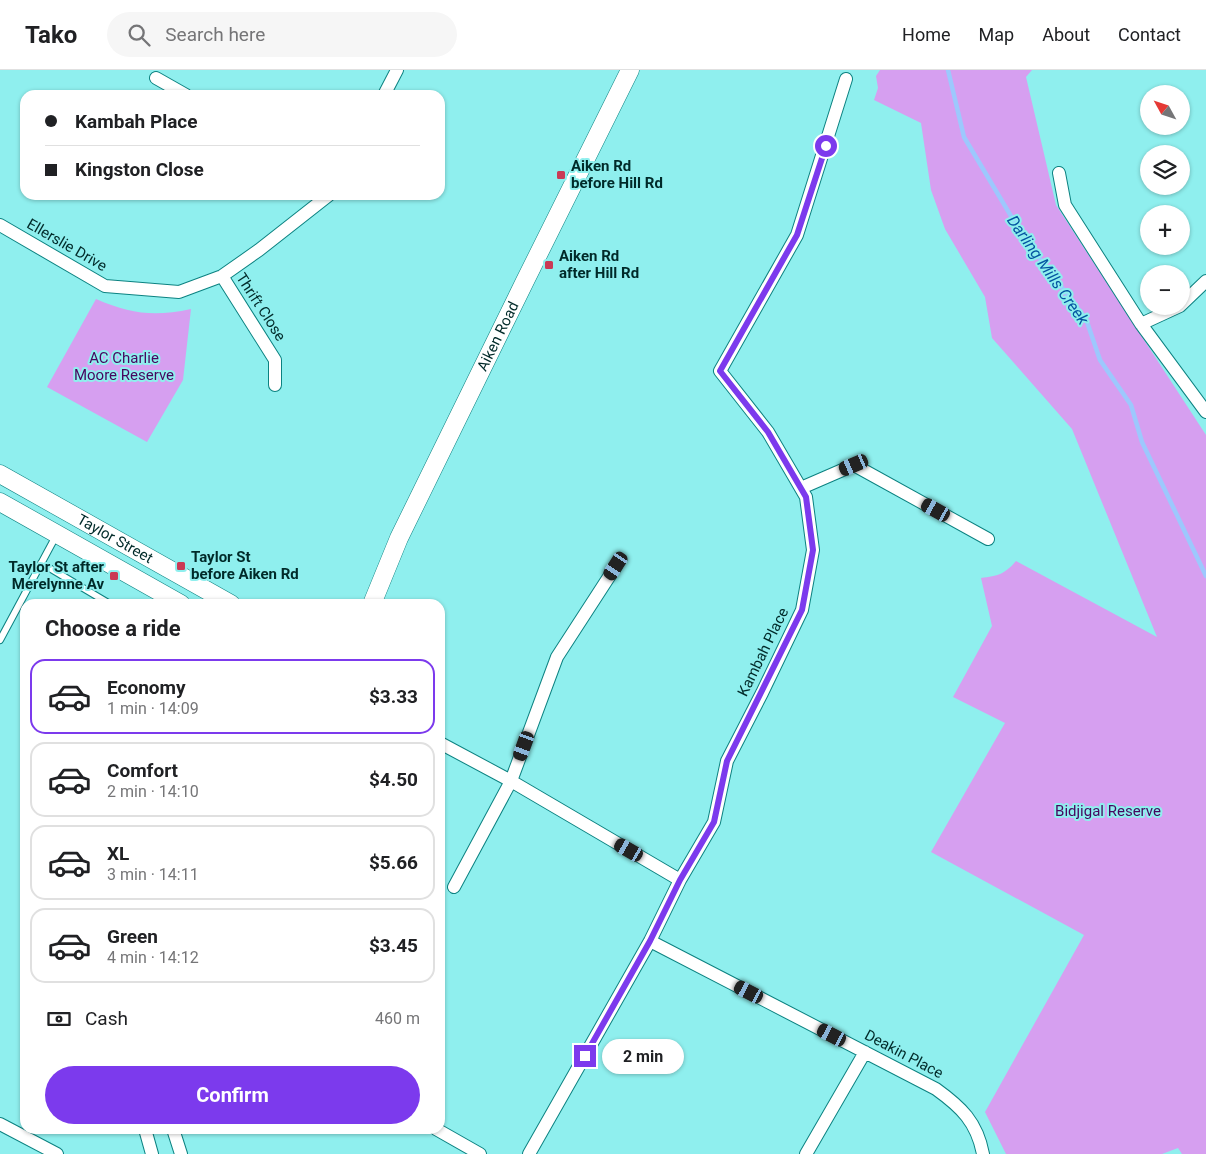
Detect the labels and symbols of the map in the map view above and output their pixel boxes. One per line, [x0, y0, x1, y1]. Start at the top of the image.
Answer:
north arrow [1140, 85, 1190, 135]
route start [815, 135, 837, 157]
place label: Aiken Rd before Hill Rd [571, 157, 663, 192]
marker: Aiken Rd before Hill Rd [555, 169, 567, 181]
water label: Darling Mills Creek [1003, 212, 1093, 329]
street label: Ellerslie Drive [24, 215, 110, 275]
place label: Aiken Rd after Hill Rd [559, 247, 639, 282]
marker: Aiken Rd after Hill Rd [543, 259, 555, 271]
street label: Thrift Close [232, 270, 290, 344]
street label: Aiken Road [473, 298, 523, 374]
park label: AC Charlie Moore Reserve [74, 349, 174, 384]
car [837, 452, 870, 478]
car [919, 496, 952, 524]
street label: Taylor Street [74, 510, 156, 567]
place label: Taylor St before Aiken Rd [191, 548, 299, 583]
car [601, 549, 630, 583]
place label: Taylor St after Merelynne Av [9, 558, 104, 593]
marker: Taylor St before Aiken Rd [175, 560, 187, 572]
marker: Taylor St after Merelynne Av [108, 570, 120, 582]
street label: Kambah Place [734, 605, 792, 699]
car [511, 729, 536, 763]
park label: Bidjigal Reserve [1055, 802, 1161, 820]
car [612, 836, 645, 864]
car [732, 979, 765, 1005]
car [815, 1022, 848, 1048]
street label: Deakin Place [862, 1026, 946, 1082]
callout: 2 min [602, 1038, 685, 1074]
route end [574, 1045, 596, 1067]

